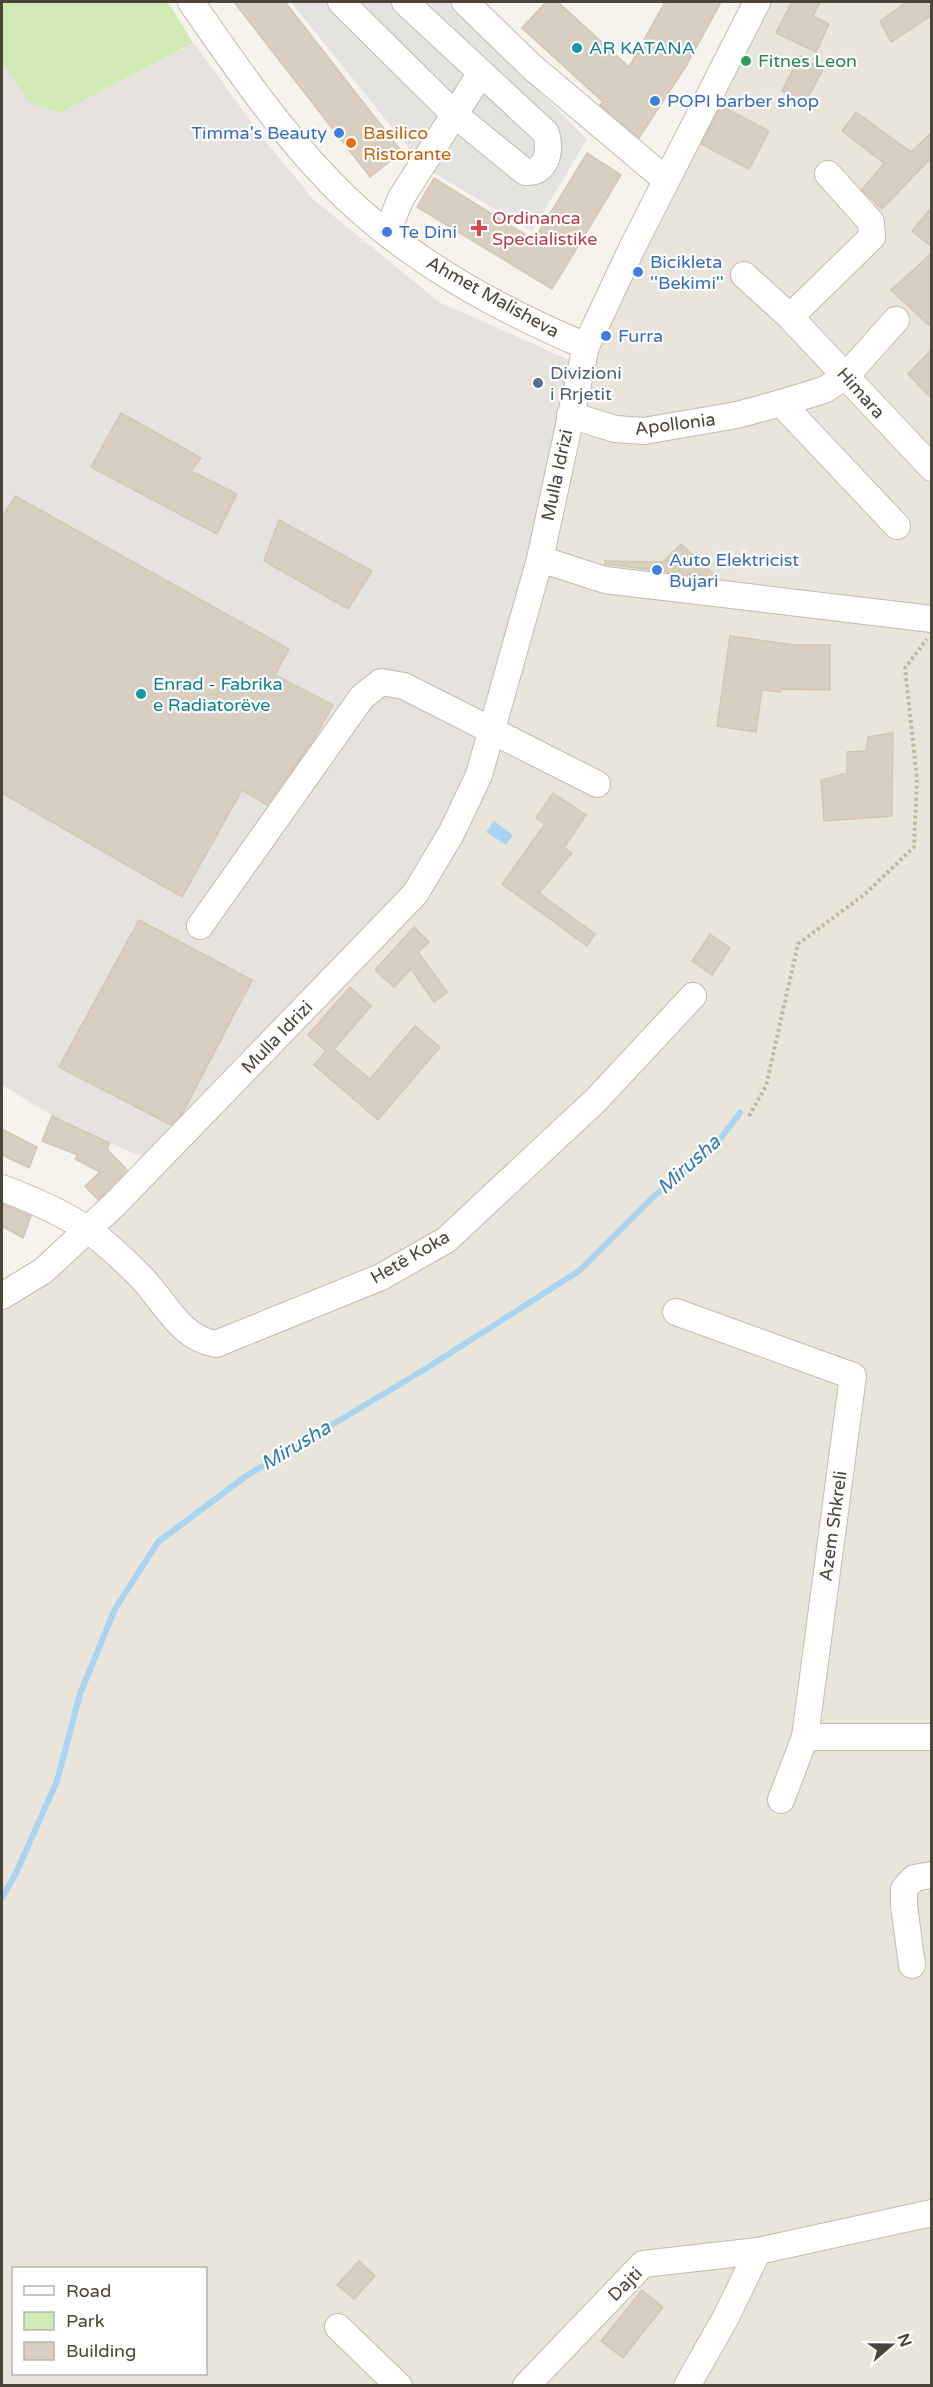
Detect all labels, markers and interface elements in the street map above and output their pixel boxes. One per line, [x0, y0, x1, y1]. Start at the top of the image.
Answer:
place label: AR KATANA [589, 37, 695, 59]
marker: AR KATANA [570, 41, 584, 55]
place label: Fitnes Leon [758, 50, 857, 72]
marker: Fitnes Leon [739, 54, 753, 68]
place label: POPI barber shop [667, 90, 819, 112]
marker: POPI barber shop [648, 94, 662, 108]
place label: Timma's Beauty [191, 122, 327, 144]
place label: Basilico Ristorante [363, 122, 451, 165]
marker: Timma's Beauty [332, 126, 346, 140]
marker: Basilico Ristorante [344, 136, 358, 150]
place label: Ordinanca Specialistike [492, 207, 597, 250]
marker: Ordinanca Specialistike [470, 219, 488, 237]
place label: Te Dini [399, 221, 457, 243]
marker: Te Dini [380, 225, 394, 239]
street label: Ahmet Malisheva [423, 251, 563, 343]
place label: Bicikleta ''Bekimi'' [650, 251, 724, 294]
marker: Bicikleta ''Bekimi'' [631, 265, 645, 279]
place label: Furra [618, 325, 663, 347]
marker: Furra [599, 329, 613, 343]
place label: Divizioni i Rrjetit [550, 362, 622, 405]
street label: Himara [832, 363, 890, 423]
marker: Divizioni i Rrjetit [531, 376, 545, 390]
street label: Apollonia [633, 408, 717, 440]
street label: Mulla Idrizi [537, 427, 577, 523]
place label: Auto Elektricist Bujari [669, 549, 799, 592]
marker: Auto Elektricist Bujari [650, 563, 664, 577]
place label: Enrad - Fabrika e Radiatorëve [153, 673, 283, 716]
marker: Enrad - Fabrika e Radiatorëve [134, 687, 148, 701]
street label: Mulla Idrizi [237, 996, 317, 1078]
water label: Mirusha [652, 1130, 726, 1200]
street label: Hetë Koka [366, 1225, 454, 1289]
water label: Mirusha [257, 1416, 336, 1476]
street label: Azem Shkreli [814, 1469, 852, 1583]
street label: Dajti [603, 2262, 647, 2306]
legend [12, 2267, 207, 2375]
text: Road [66, 2280, 111, 2302]
text: Park [66, 2310, 105, 2332]
north arrow [861, 2315, 921, 2375]
text: N [893, 2331, 916, 2350]
text: Building [66, 2340, 136, 2362]

